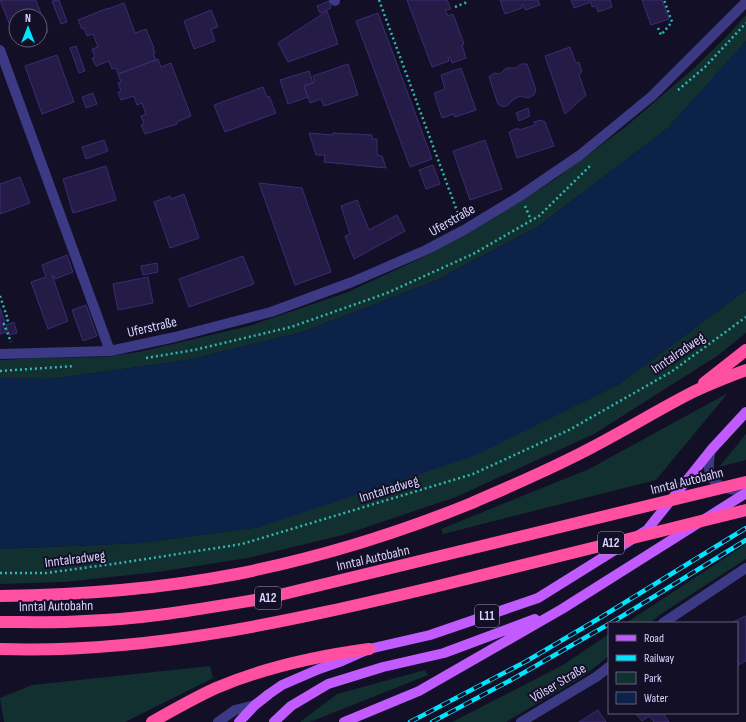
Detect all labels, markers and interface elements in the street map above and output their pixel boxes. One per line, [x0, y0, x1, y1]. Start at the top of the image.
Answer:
north arrow [8, 8, 48, 48]
text: N [25, 12, 31, 25]
street label: Uferstraße [426, 200, 478, 240]
street label: Uferstraße [126, 313, 178, 341]
street label: Inntalradweg [648, 329, 708, 377]
street label: Inntal Autobahn [649, 464, 725, 498]
street label: Inntalradweg [357, 472, 421, 506]
road number: A12 [598, 532, 624, 554]
street label: Inntal Autobahn [335, 541, 411, 575]
street label: Inntalradweg [44, 547, 107, 571]
road number: A12 [255, 587, 281, 609]
street label: Inntal Autobahn [19, 597, 93, 615]
road number: L11 [475, 605, 499, 627]
legend [608, 622, 738, 714]
text: Road [644, 631, 664, 646]
text: Railway [644, 651, 675, 666]
street label: Völser Straße [527, 660, 589, 706]
text: Park [644, 671, 662, 686]
text: Water [644, 691, 668, 706]

